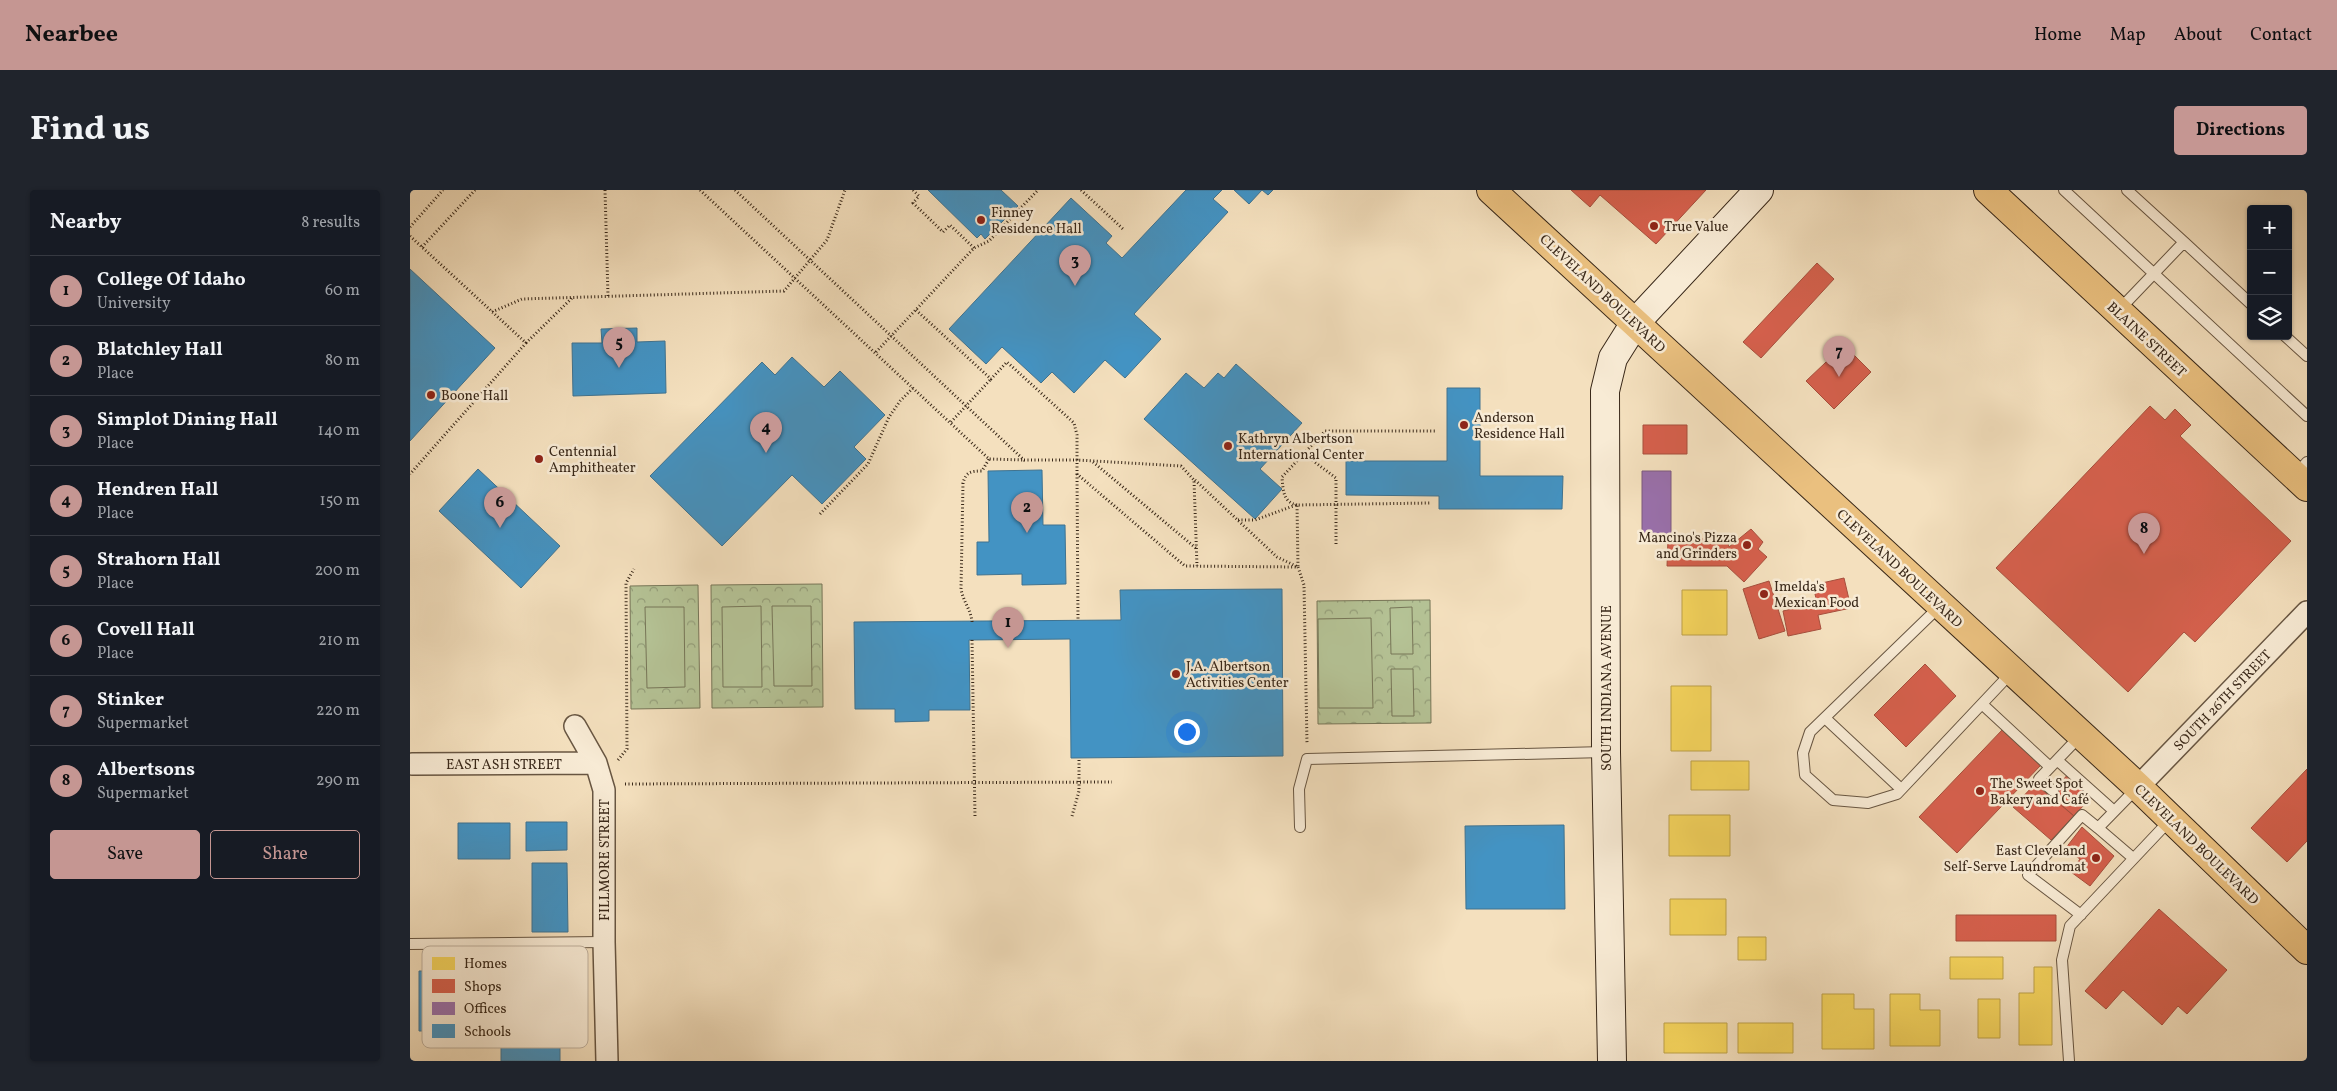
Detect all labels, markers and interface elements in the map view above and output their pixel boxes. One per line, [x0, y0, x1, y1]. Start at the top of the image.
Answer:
text: Nearbee [25, 18, 118, 52]
text: Home [2034, 23, 2082, 48]
text: Map [2110, 23, 2146, 48]
text: About [2174, 23, 2222, 48]
text: Contact [2250, 23, 2312, 48]
text: Find us [30, 106, 150, 154]
button: Directions [2174, 106, 2307, 155]
place label: Finney Residence Hall [991, 204, 1082, 239]
map controls [2247, 205, 2292, 340]
button: + [2247, 205, 2292, 250]
text: Nearby [50, 208, 121, 237]
text: 8 results [301, 212, 360, 234]
marker: Finney Residence Hall [975, 214, 987, 226]
place label: True Value [1664, 218, 1729, 237]
marker: True Value [1648, 220, 1660, 232]
street label: CLEVELAND BOULEVARD [1535, 231, 1669, 358]
pin: 3 [1059, 245, 1091, 286]
button: − [2247, 250, 2292, 295]
text: College Of Idaho [97, 267, 246, 293]
text: 1 [63, 280, 69, 302]
text: 60 m [325, 280, 360, 302]
text: University [97, 293, 171, 315]
button: layers [2247, 295, 2292, 340]
street label: BLAINE STREET [2102, 298, 2190, 382]
pin: 5 [603, 327, 635, 368]
pin: 7 [1823, 336, 1855, 377]
text: Blatchley Hall [97, 337, 223, 363]
text: 2 [62, 350, 70, 372]
text: 80 m [325, 350, 360, 372]
text: Place [97, 363, 134, 385]
place label: Boone Hall [441, 387, 508, 406]
marker: Boone Hall [425, 389, 437, 401]
text: Simplot Dining Hall [97, 407, 278, 433]
place label: Anderson Residence Hall [1474, 409, 1565, 444]
pin: 4 [750, 412, 782, 453]
marker: Anderson Residence Hall [1458, 419, 1470, 431]
text: 3 [62, 420, 70, 442]
text: 140 m [318, 420, 360, 442]
place label: Kathryn Albertson International Center [1238, 430, 1364, 465]
text: Place [97, 433, 134, 455]
marker: Kathryn Albertson International Center [1222, 440, 1234, 452]
place label: Centennial Amphitheater [549, 443, 636, 478]
marker: Centennial Amphitheater [533, 453, 545, 465]
text: Hendren Hall [97, 477, 218, 503]
pin: 6 [484, 487, 516, 528]
text: 4 [61, 490, 71, 512]
text: 150 m [319, 490, 360, 512]
pin: 2 [1011, 492, 1043, 533]
text: Place [97, 503, 134, 525]
street label: CLEVELAND BOULEVARD [1832, 506, 1966, 633]
pin: 8 [2128, 513, 2160, 554]
place label: Mancino's Pizza and Grinders [1638, 529, 1737, 564]
marker: Mancino's Pizza and Grinders [1741, 539, 1753, 551]
text: Strahorn Hall [97, 547, 220, 573]
text: 5 [62, 560, 70, 582]
text: 200 m [315, 560, 360, 582]
text: Place [97, 573, 134, 595]
place label: Imelda's Mexican Food [1774, 578, 1859, 613]
marker: Imelda's Mexican Food [1758, 588, 1770, 600]
street label: SOUTH INDIANA AVENUE [1598, 605, 1617, 771]
pin: 1 [992, 607, 1024, 648]
text: Covell Hall [97, 617, 195, 643]
text: 6 [62, 630, 70, 652]
text: 210 m [318, 630, 360, 652]
text: Place [97, 643, 134, 665]
street label: SOUTH 26TH STREET [2170, 646, 2276, 756]
place label: J.A. Albertson Activities Center [1186, 658, 1289, 693]
marker: J.A. Albertson Activities Center [1170, 668, 1182, 680]
text: Stinker [97, 687, 164, 713]
text: 7 [62, 700, 70, 722]
text: 220 m [316, 700, 360, 722]
text: Supermarket [97, 713, 189, 735]
your location [1174, 719, 1200, 745]
street label: EAST ASH STREET [446, 756, 562, 775]
text: Albertsons [97, 757, 195, 783]
text: 8 [62, 770, 70, 792]
text: 290 m [316, 770, 360, 792]
place label: The Sweet Spot Bakery and Café [1990, 775, 2089, 810]
street label: CLEVELAND BOULEVARD [2130, 781, 2262, 910]
text: Supermarket [97, 783, 189, 805]
marker: The Sweet Spot Bakery and Café [1974, 785, 1986, 797]
street label: FILLMORE STREET [596, 799, 615, 921]
button: Save [50, 830, 200, 879]
button: Share [210, 830, 360, 879]
place label: East Cleveland Self-Serve Laundromat [1944, 842, 2086, 877]
marker: East Cleveland Self-Serve Laundromat [2090, 852, 2102, 864]
legend [422, 946, 588, 1048]
text: Homes [464, 955, 507, 974]
text: Shops [464, 978, 502, 997]
text: Offices [464, 1000, 506, 1019]
text: Schools [464, 1023, 511, 1042]

